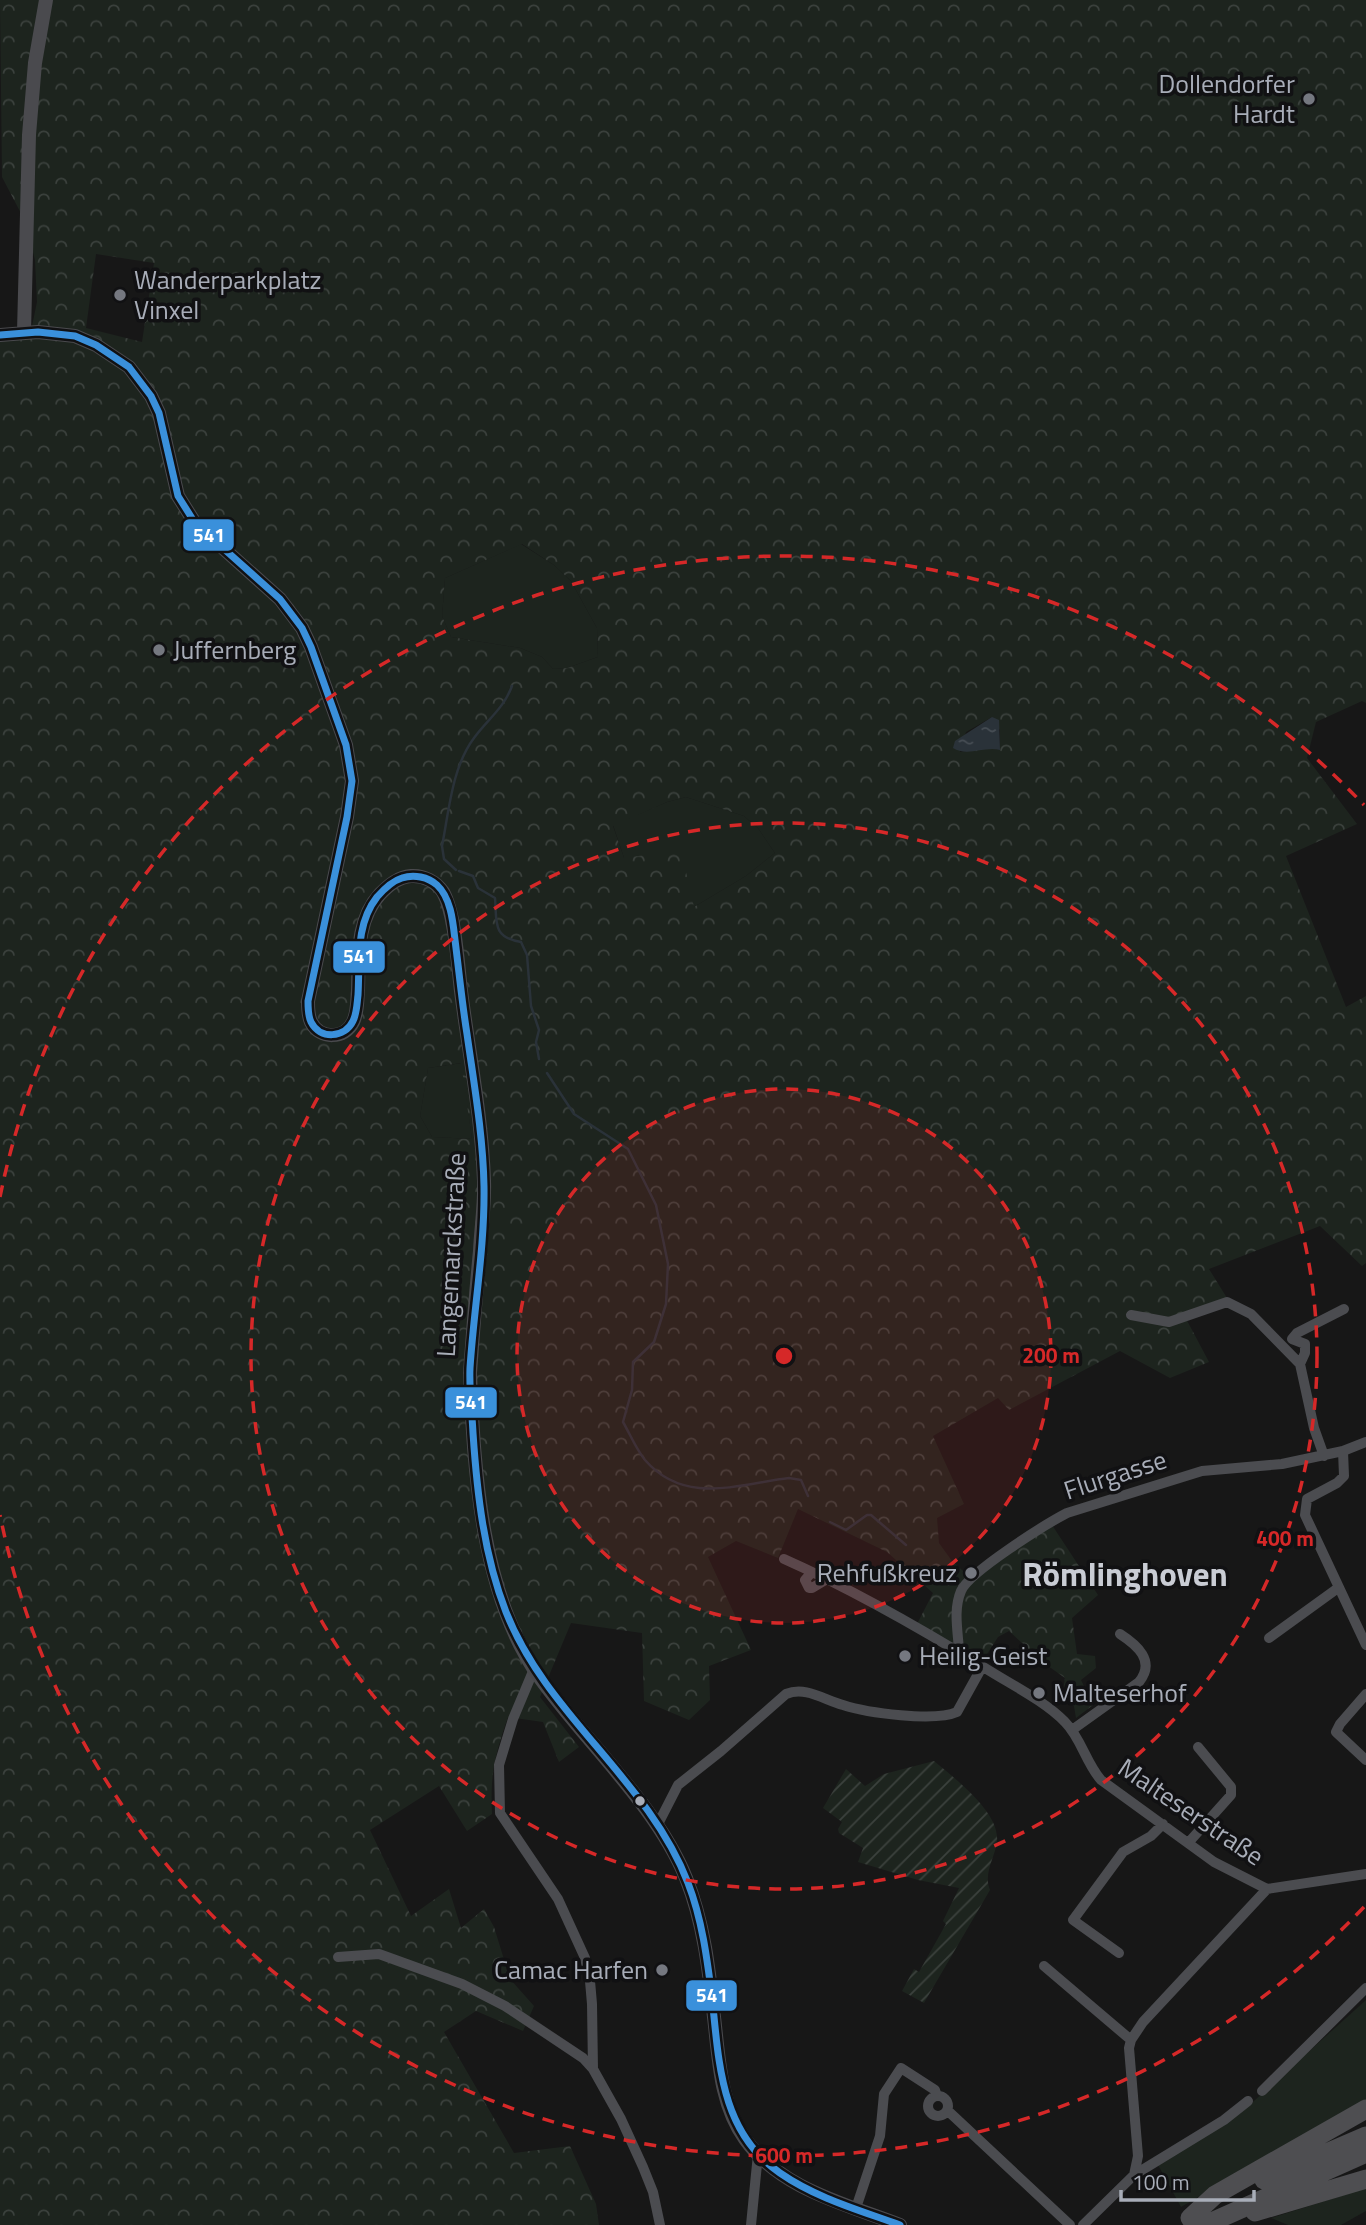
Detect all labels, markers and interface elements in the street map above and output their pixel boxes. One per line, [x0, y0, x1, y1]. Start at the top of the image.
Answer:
place label: Dollendorfer Hardt [1158, 64, 1295, 133]
marker: Dollendorfer Hardt [1301, 91, 1317, 107]
place label: Wanderparkplatz Vinxel [134, 260, 321, 329]
marker: Wanderparkplatz Vinxel [112, 287, 128, 303]
line badge: 541 [182, 518, 235, 552]
text: 541 [193, 520, 225, 549]
place label: Juffernberg [173, 630, 296, 669]
marker: Juffernberg [151, 642, 167, 658]
line badge: 541 [332, 940, 386, 974]
text: 541 [343, 941, 375, 970]
street label: Langemarckstraße [426, 1152, 475, 1358]
text: 200 m [1022, 1339, 1080, 1371]
centre of rings [772, 1344, 796, 1368]
line badge: 541 [444, 1386, 498, 1419]
text: 541 [455, 1387, 487, 1416]
street label: Flurgasse [1058, 1440, 1171, 1509]
text: 400 m [1256, 1522, 1314, 1554]
district label: Römlinghoven [1022, 1549, 1228, 1599]
place label: Rehfußkreuz [817, 1553, 957, 1592]
marker: Rehfußkreuz [963, 1565, 979, 1581]
place label: Heilig-Geist [919, 1636, 1047, 1675]
marker: Heilig-Geist [897, 1648, 913, 1664]
place label: Malteserhof [1053, 1673, 1187, 1712]
marker: Malteserhof [1031, 1685, 1047, 1701]
street label: Malteserstraße [1110, 1748, 1272, 1875]
unlabelled marker [633, 1794, 647, 1808]
place label: Camac Harfen [494, 1950, 648, 1989]
marker: Camac Harfen [654, 1962, 670, 1978]
line badge: 541 [685, 1979, 738, 2012]
text: 541 [696, 1980, 728, 2009]
text: 600 m [755, 2139, 813, 2171]
scale bar [1121, 2158, 1254, 2202]
text: 100 m [1132, 2166, 1189, 2198]

